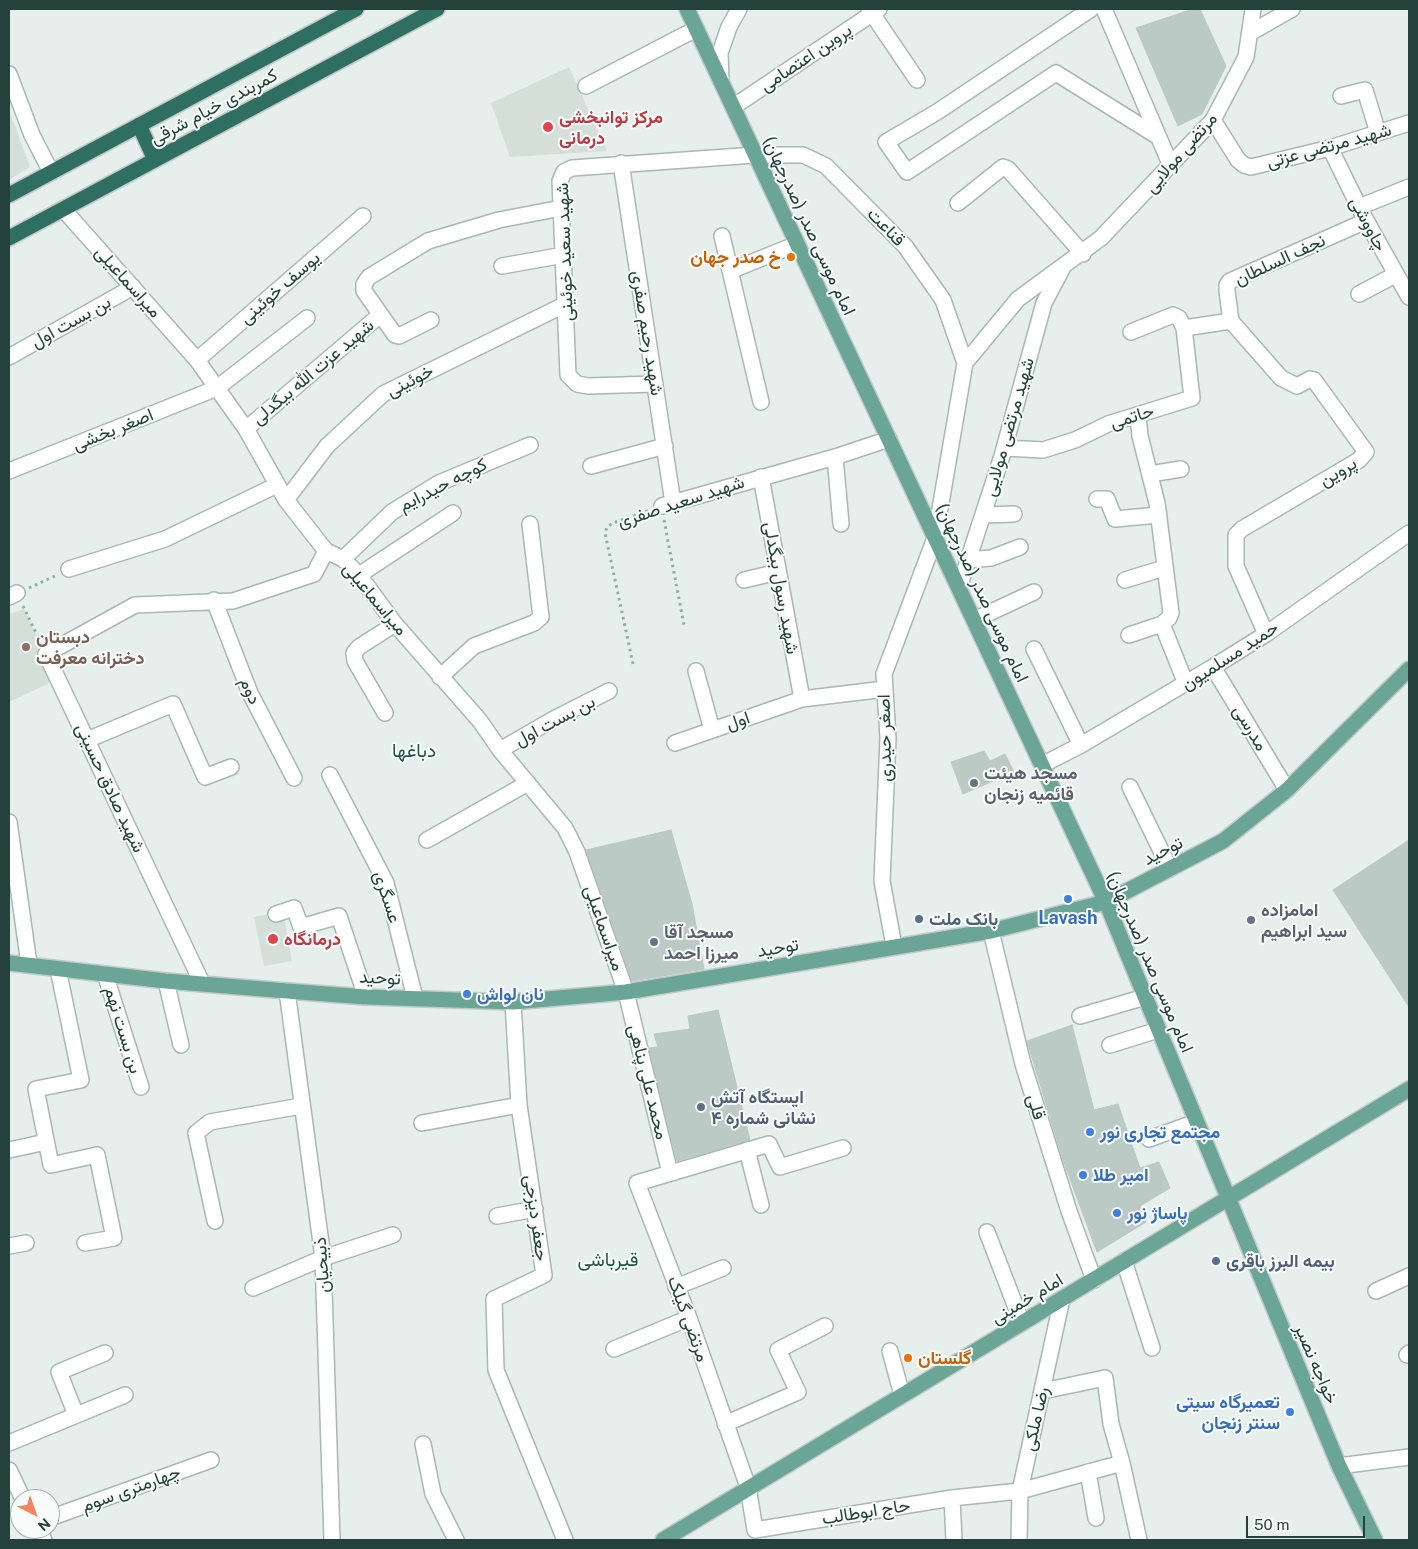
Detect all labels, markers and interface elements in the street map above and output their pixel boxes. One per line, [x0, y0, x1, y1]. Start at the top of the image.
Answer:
street label: پروین اعتصامی [756, 19, 856, 97]
street label: کمربندی خیام شرقی [147, 64, 281, 150]
place label: مرکز توانبخشی درمانی [559, 106, 663, 148]
street label: مرتضی مولایی [1140, 108, 1222, 198]
street label: شهید مرتضی عزتی [1264, 119, 1394, 173]
marker: مرکز توانبخشی درمانی [541, 120, 555, 134]
street label: (صدرجهان) امام موسی صدر [758, 133, 860, 319]
street label: شهید سعید خوئینی [552, 182, 578, 322]
street label: چاووشی [1345, 193, 1391, 255]
street label: قناعت [863, 203, 909, 251]
street label: نجف السلطان [1231, 230, 1329, 290]
street label: میراسماعیلی [90, 242, 166, 322]
place label: خ صدر جهان [690, 246, 781, 268]
street label: یوسف خوئینی [235, 247, 325, 329]
marker: خ صدر جهان [785, 251, 797, 263]
street label: شهید رحیم صفری [626, 269, 668, 397]
street label: بن بست اول [27, 291, 115, 353]
street label: شهید عزت الله بیگدلی [247, 314, 379, 430]
street label: شهید مرتضی مولایی [979, 355, 1039, 499]
street label: خوئینی [383, 360, 437, 402]
street label: حاتمی [1108, 400, 1156, 434]
street label: اصغر بخشی [69, 404, 157, 456]
street label: پروین [1315, 452, 1361, 492]
street label: کوچه حیدرایم [395, 454, 491, 516]
street label: شهید سعید صفری [615, 471, 747, 533]
street label: (صدرجهان) امام موسی صدر [931, 500, 1033, 686]
street label: شهید رسول بیگدلی [759, 520, 803, 656]
street label: میراسماعیلی [338, 558, 412, 640]
street label: حمید مسلمیون [1177, 617, 1283, 695]
place label: دبستان دخترانه معرفت [36, 626, 144, 669]
marker: دبستان دخترانه معرفت [20, 641, 32, 653]
street label: دوم [235, 674, 265, 708]
street label: بن بست اول [511, 691, 599, 751]
street label: اصغر حیدری [873, 694, 897, 782]
street label: مدرسی [1228, 701, 1272, 755]
street label: اول [723, 707, 753, 735]
street label: شهید صادق حسینی [71, 720, 149, 856]
district label: دباغها [392, 740, 436, 762]
place label: مسجد هیئت قائمیه زنجان [984, 762, 1078, 804]
marker: مسجد هیئت قائمیه زنجان [968, 777, 980, 789]
street label: توحید [1140, 832, 1186, 870]
street label: عسگری [368, 868, 406, 926]
street label: (صدرجهان) امام موسی صدر [1102, 868, 1198, 1056]
street label: میراسماعیلی [579, 882, 629, 974]
marker: Lavash [1062, 893, 1074, 905]
place label: امامزاده سید ابراهیم [1261, 899, 1347, 942]
place label: Lavash [1038, 907, 1098, 929]
place label: بانک ملت [929, 908, 998, 930]
marker: بانک ملت [913, 913, 925, 925]
marker: امامزاده سید ابراهیم [1245, 914, 1257, 926]
place label: مسجد آقا میرزا احمد [664, 921, 739, 964]
place label: درمانگاه [284, 928, 341, 950]
marker: درمانگاه [266, 932, 280, 946]
street label: توحید [756, 934, 800, 962]
marker: مسجد آقا میرزا احمد [648, 936, 660, 948]
street label: توحید [359, 966, 401, 990]
place label: نان لواش [477, 983, 544, 1005]
street label: بن بست نهم [100, 984, 146, 1076]
marker: نان لواش [461, 988, 473, 1000]
street label: محمد علی پناهی [623, 1022, 673, 1142]
place label: ایستگاه آتش نشانی شماره ۴ [711, 1086, 816, 1128]
street label: قلی [1022, 1092, 1050, 1122]
marker: ایستگاه آتش نشانی شماره ۴ [695, 1101, 707, 1113]
place label: مجتمع تجارى نور [1100, 1121, 1220, 1143]
marker: مجتمع تجارى نور [1084, 1126, 1096, 1138]
place label: امیر طلا [1093, 1164, 1149, 1186]
marker: امیر طلا [1077, 1169, 1089, 1181]
street label: جعفر دیزجی [519, 1174, 553, 1262]
place label: پاساژ نور [1127, 1202, 1188, 1224]
marker: پاساژ نور [1111, 1207, 1123, 1219]
street label: ذبیحیان [309, 1236, 335, 1294]
district label: قیرباشی [578, 1249, 638, 1271]
place label: بیمه البرز باقری [1226, 1250, 1335, 1272]
marker: بیمه البرز باقری [1210, 1255, 1222, 1267]
street label: امام خمینی [987, 1269, 1067, 1329]
street label: مرتضی گیلک [663, 1273, 713, 1365]
street label: خواجه نصیر [1290, 1321, 1342, 1407]
place label: گلستان [918, 1347, 971, 1369]
marker: گلستان [902, 1352, 914, 1364]
street label: رضا ملکی [1018, 1385, 1054, 1453]
place label: تعمیرگاه سیتی سنتر زنجان [1176, 1391, 1280, 1434]
marker: تعمیرگاه سیتی سنتر زنجان [1284, 1406, 1296, 1418]
street label: چهارمتری سوم [79, 1461, 183, 1517]
north arrow [10, 1489, 60, 1539]
street label: حاج ابوطالب [820, 1494, 912, 1530]
scale bar [1248, 1506, 1367, 1538]
text: N [35, 1515, 54, 1534]
text: 50 m [1254, 1516, 1289, 1533]

